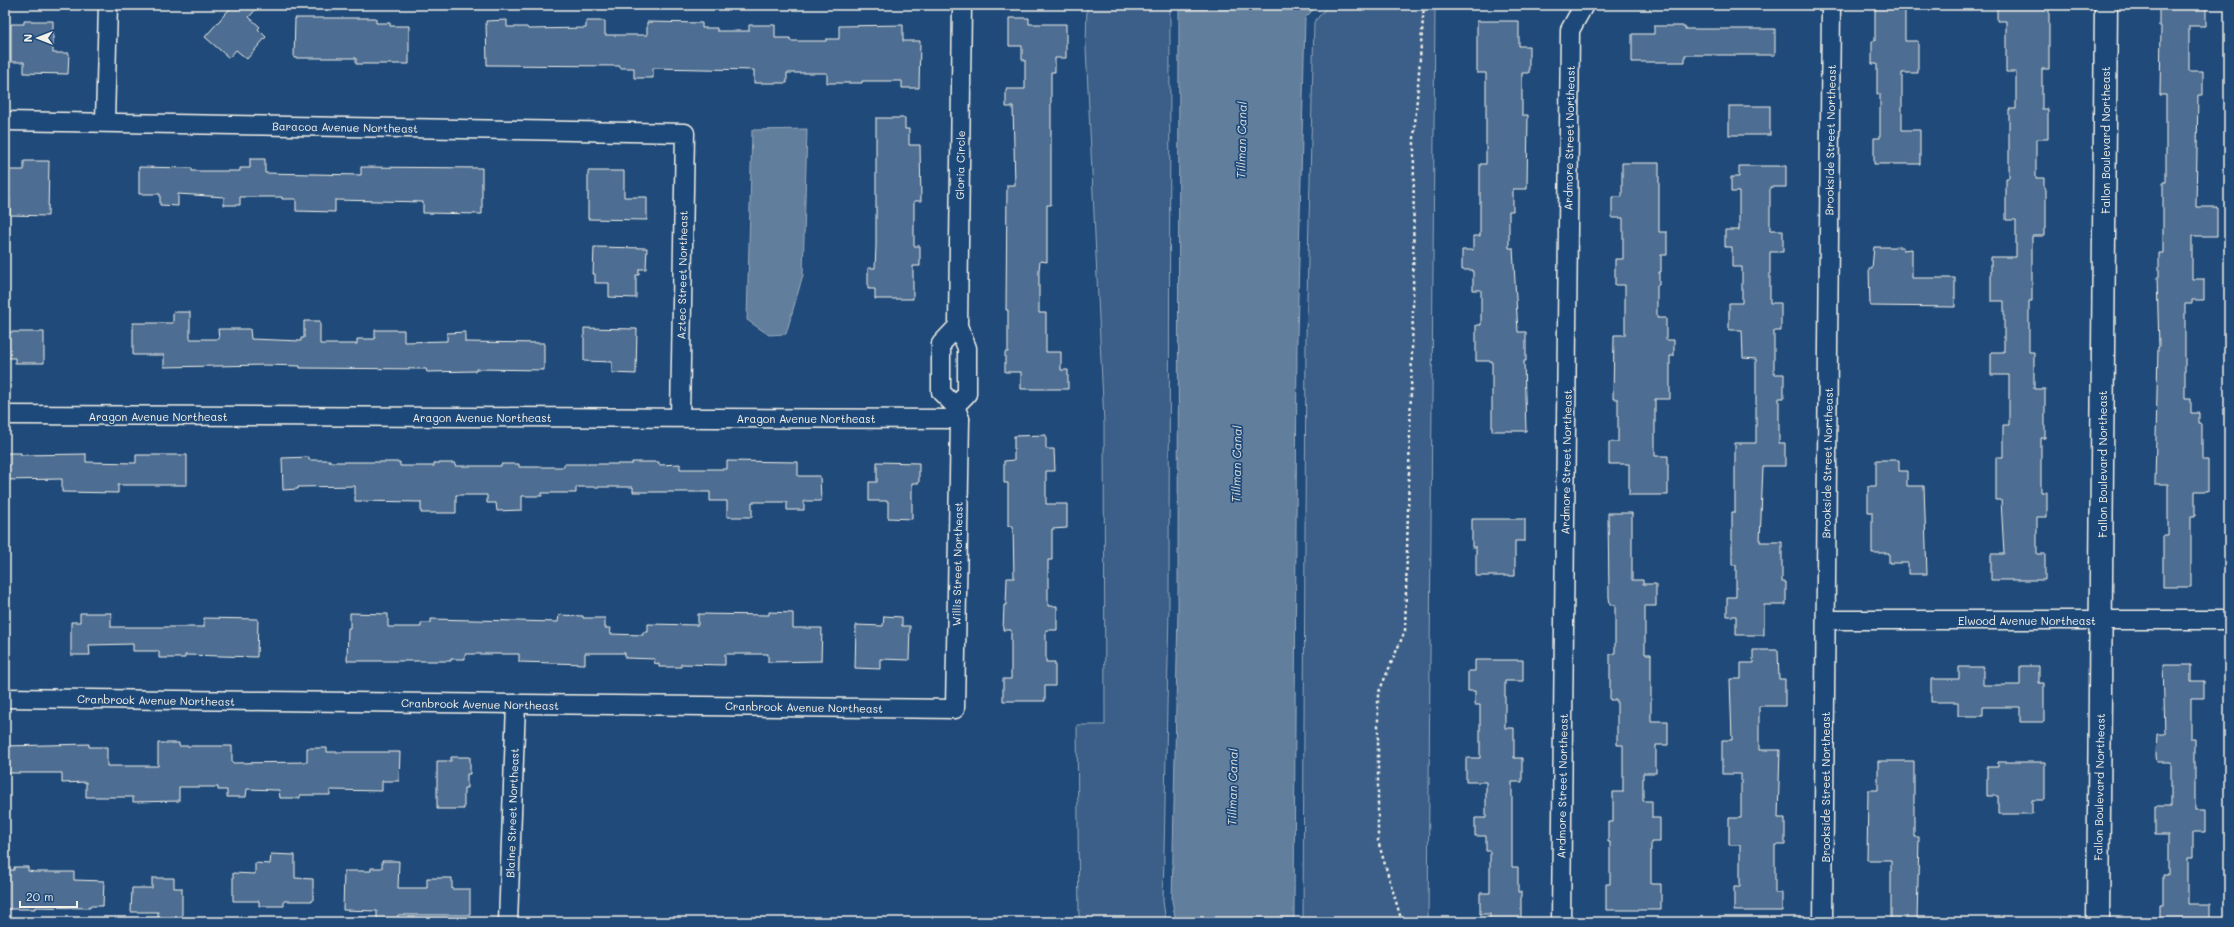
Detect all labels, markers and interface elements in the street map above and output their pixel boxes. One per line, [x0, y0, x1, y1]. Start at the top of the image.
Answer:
north arrow [18, 18, 58, 58]
text: N [20, 34, 35, 42]
street label: Brookside Street Northeast [1821, 64, 1839, 216]
street label: Ardmore Street Northeast [1560, 65, 1578, 211]
street label: Fallon Boulevard Northeast [2098, 66, 2113, 214]
water label: Tillman Canal [1232, 101, 1250, 179]
street label: Baracoa Avenue Northeast [272, 118, 418, 136]
street label: Gloria Circle [952, 130, 968, 200]
street label: Aztec Street Northeast [673, 210, 691, 340]
street label: Brookside Street Northeast [1818, 387, 1836, 539]
street label: Ardmore Street Northeast [1557, 389, 1575, 535]
street label: Fallon Boulevard Northeast [2095, 390, 2110, 538]
street label: Aragon Avenue Northeast [88, 409, 228, 424]
street label: Aragon Avenue Northeast [412, 410, 552, 425]
street label: Aragon Avenue Northeast [736, 411, 876, 426]
water label: Tillman Canal [1227, 425, 1245, 503]
street label: Willis Street Northeast [948, 502, 966, 626]
street label: Elwood Avenue Northeast [1958, 613, 2096, 628]
street label: Cranbrook Avenue Northeast [77, 691, 235, 709]
street label: Cranbrook Avenue Northeast [401, 695, 559, 713]
street label: Cranbrook Avenue Northeast [725, 698, 883, 716]
street label: Brookside Street Northeast [1818, 711, 1833, 862]
street label: Ardmore Street Northeast [1553, 713, 1571, 859]
street label: Fallon Boulevard Northeast [2090, 713, 2108, 861]
street label: Blaine Street Northeast [502, 748, 522, 878]
water label: Tillman Canal [1223, 748, 1241, 826]
scale bar [20, 883, 77, 909]
text: 20 m [26, 888, 54, 904]

